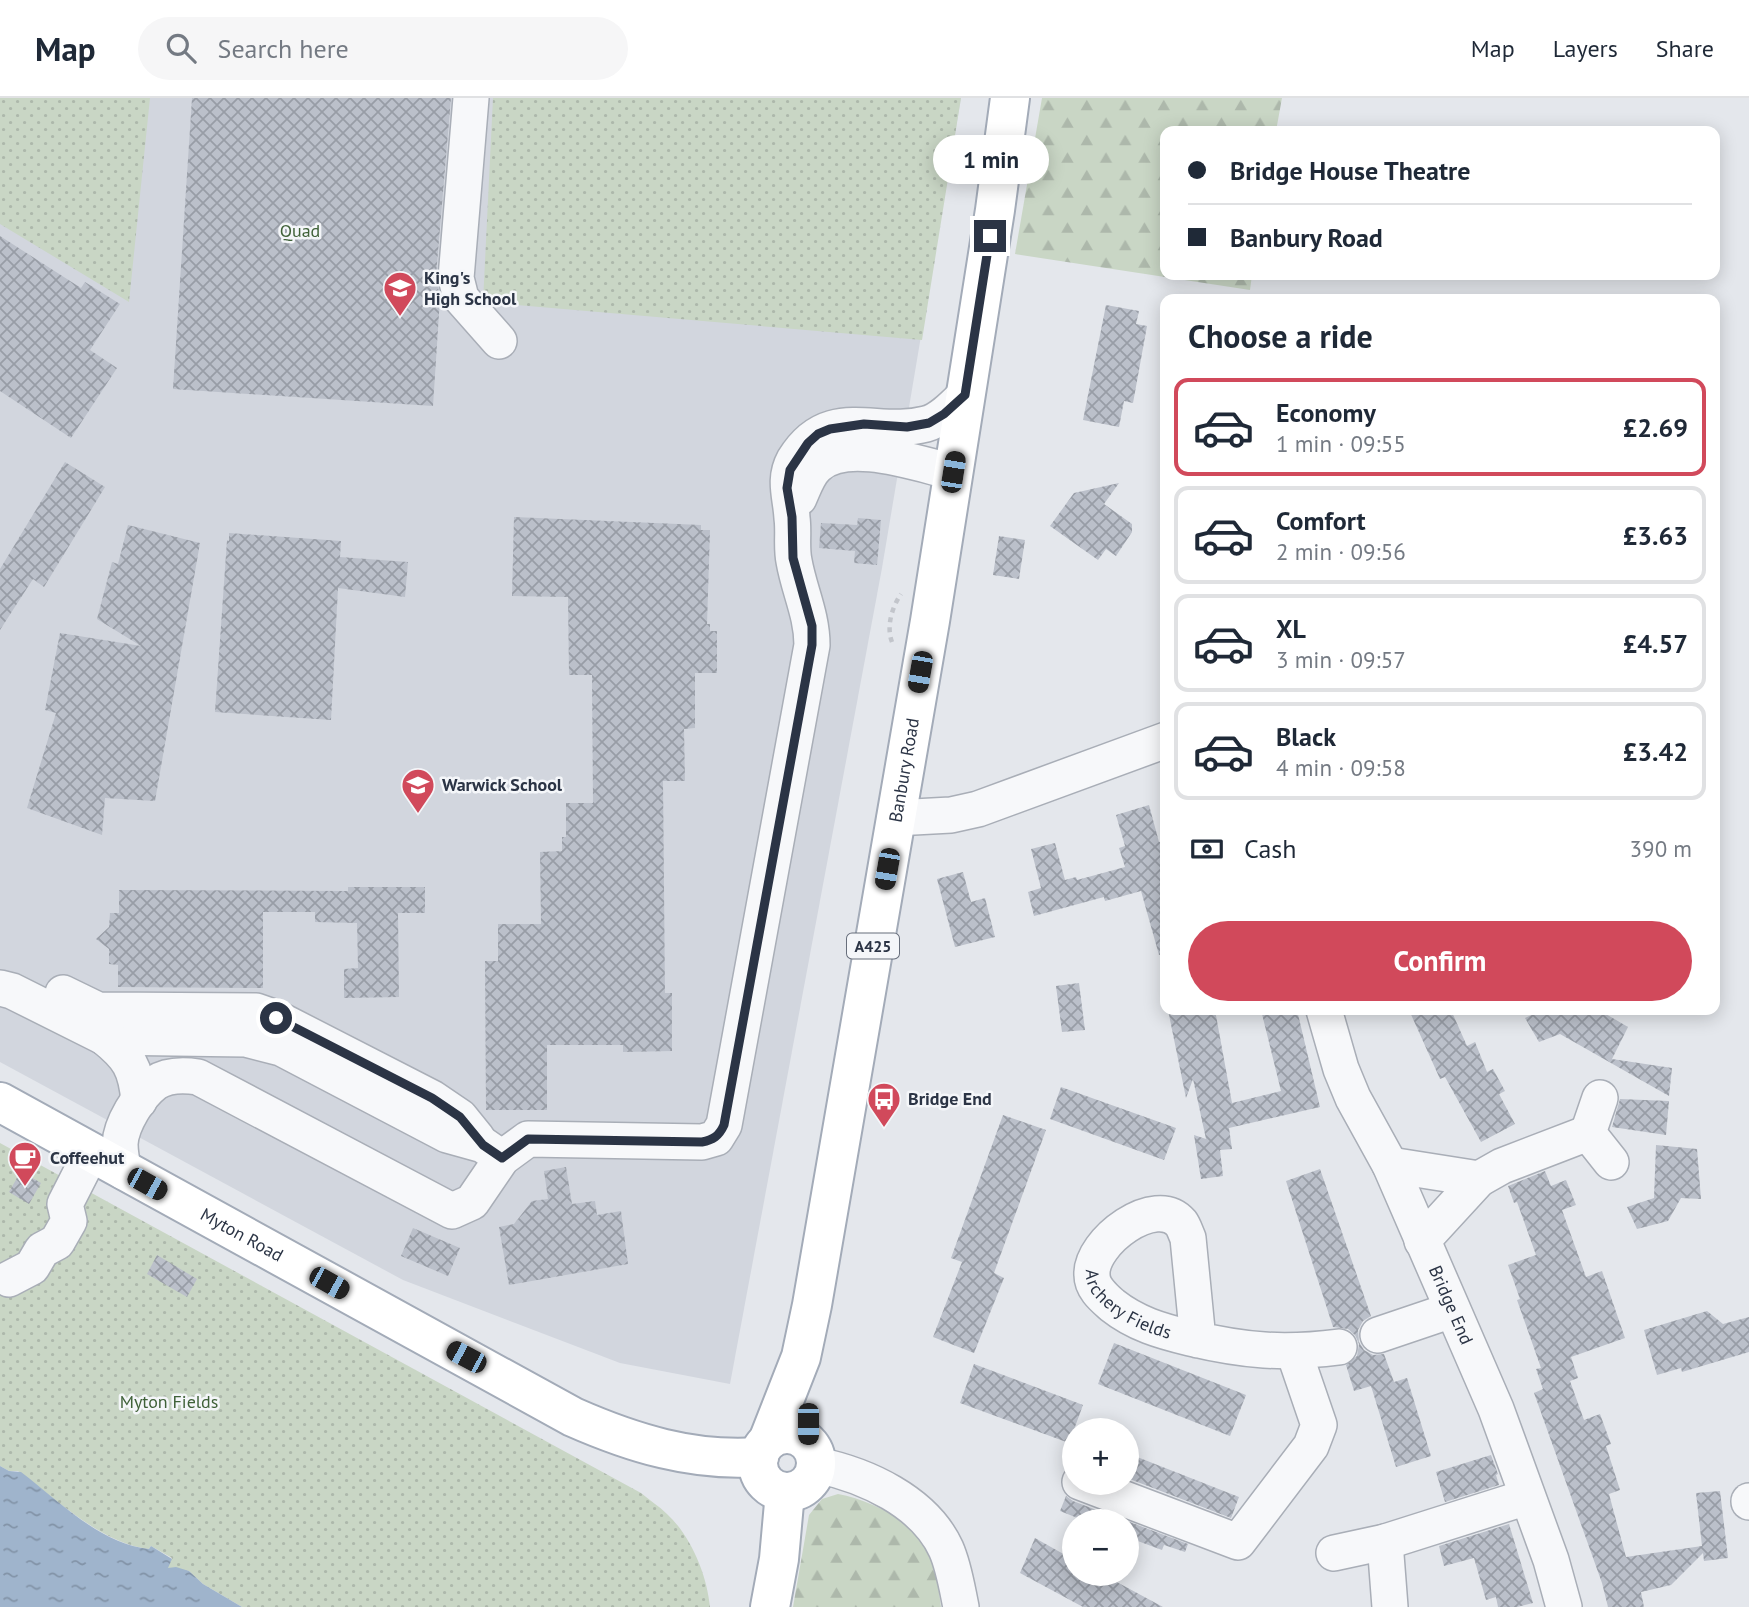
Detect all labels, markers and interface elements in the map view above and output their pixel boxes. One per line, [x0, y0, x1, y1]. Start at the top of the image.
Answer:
search box [138, 17, 628, 80]
text: Map [35, 27, 96, 70]
icon: search [162, 29, 200, 67]
text: Search here [218, 32, 349, 65]
text: Map [1471, 33, 1515, 64]
text: Layers [1553, 33, 1618, 64]
text: Share [1656, 33, 1714, 64]
callout: 1 min [932, 135, 1048, 184]
text: 1 min [963, 145, 1019, 174]
text: Bridge House Theatre [1230, 154, 1470, 187]
park label: Quad [280, 219, 320, 242]
route end [974, 220, 1006, 252]
text: Banbury Road [1230, 221, 1383, 254]
place label: King's High School [424, 266, 517, 310]
school or university icon: King's High School [381, 269, 419, 318]
text: Choose a ride [1188, 315, 1373, 357]
icon: car [1192, 396, 1255, 459]
text: Economy [1276, 396, 1376, 429]
text: £2.69 [1623, 411, 1688, 444]
text: 1 min · 09:55 [1276, 429, 1406, 458]
car [940, 450, 967, 494]
icon: car [1192, 504, 1255, 567]
text: Comfort [1276, 504, 1366, 537]
text: £3.63 [1623, 519, 1688, 552]
text: 2 min · 09:56 [1276, 537, 1406, 566]
icon: car [1192, 612, 1255, 675]
text: XL [1276, 612, 1306, 645]
text: £4.57 [1623, 627, 1688, 660]
text: 3 min · 09:57 [1276, 645, 1406, 674]
car [907, 649, 934, 695]
street label: Banbury Road [883, 716, 924, 824]
icon: car [1192, 720, 1255, 783]
text: Black [1276, 720, 1336, 753]
text: £3.42 [1623, 735, 1688, 768]
text: 4 min · 09:58 [1276, 753, 1406, 782]
school or university icon: Warwick School [399, 766, 437, 815]
place label: Warwick School [442, 773, 563, 796]
icon: cash [1188, 830, 1226, 868]
text: Cash [1244, 832, 1296, 865]
text: 390 m [1630, 834, 1692, 863]
car [874, 846, 901, 892]
button: Confirm [1188, 921, 1692, 1001]
road number: A425 [847, 933, 899, 958]
route start [260, 1002, 292, 1034]
bus stop icon: Bridge End [865, 1080, 903, 1129]
place label: Bridge End [908, 1087, 992, 1110]
cafe icon: Coffeehut [6, 1139, 44, 1188]
place label: Coffeehut [50, 1146, 125, 1169]
car [124, 1165, 171, 1203]
street label: Myton Road [197, 1203, 288, 1267]
street label: Bridge End [1424, 1262, 1479, 1348]
car [306, 1264, 353, 1302]
street label: Archery Fields [1081, 1269, 1174, 1344]
car [443, 1338, 490, 1376]
park label: Myton Fields [120, 1390, 218, 1413]
car [798, 1403, 819, 1445]
map controls [1062, 1418, 1139, 1586]
button: + [1062, 1418, 1139, 1495]
button: − [1062, 1509, 1139, 1586]

